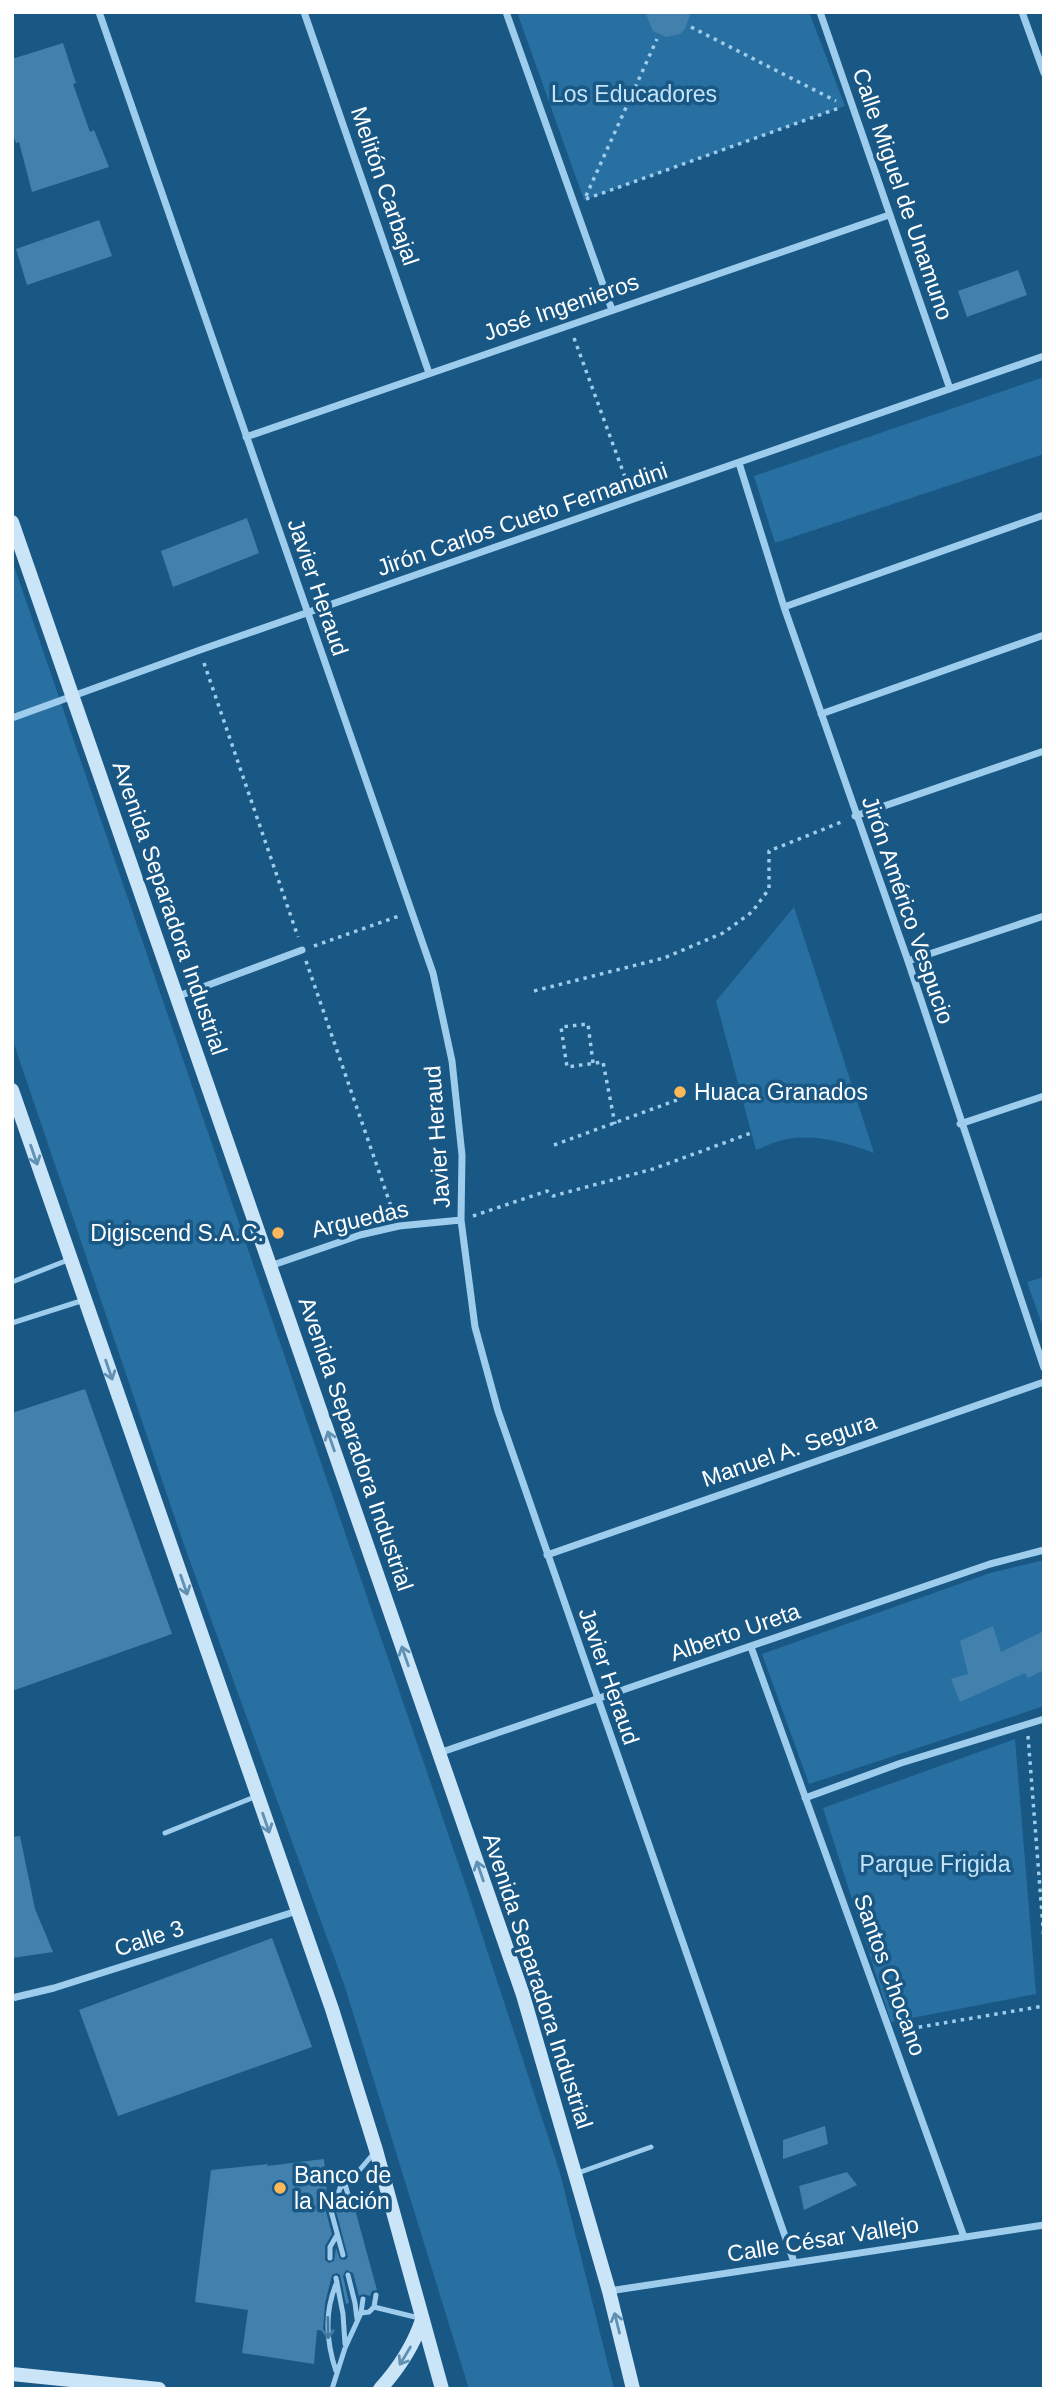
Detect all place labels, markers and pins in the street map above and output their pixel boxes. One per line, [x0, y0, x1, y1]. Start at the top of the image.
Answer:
place label: Huaca Granados [694, 1079, 868, 1105]
marker: Huaca Granados [672, 1084, 688, 1100]
place label: Digiscend S.A.C. [90, 1220, 264, 1246]
marker: Digiscend S.A.C. [270, 1225, 286, 1241]
place label: Banco de la Nación [294, 2162, 391, 2214]
marker: Banco de la Nación [272, 2180, 288, 2196]

